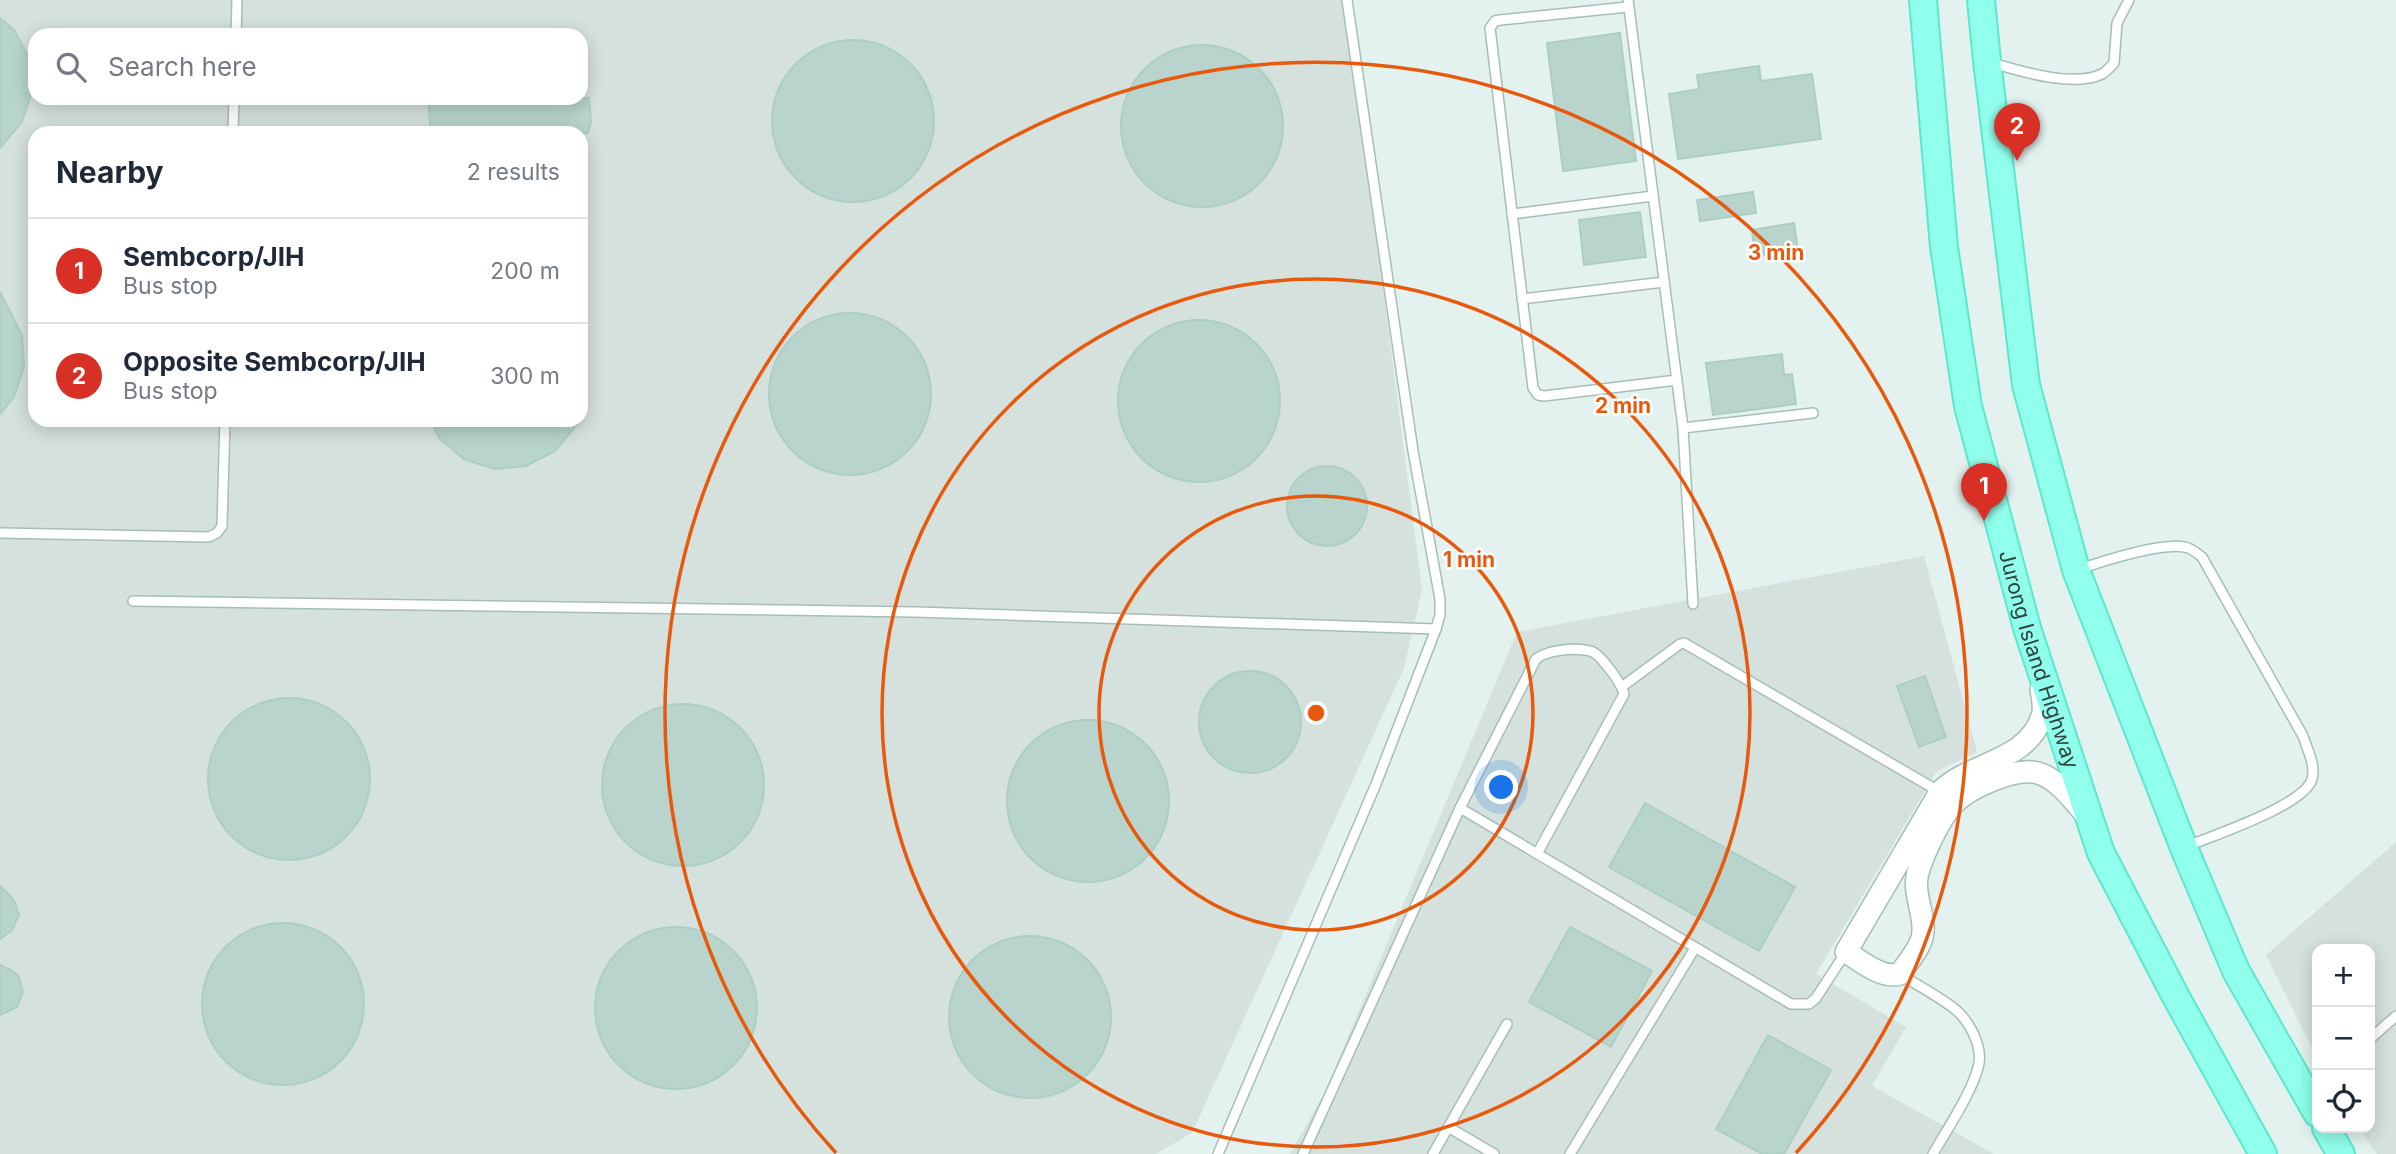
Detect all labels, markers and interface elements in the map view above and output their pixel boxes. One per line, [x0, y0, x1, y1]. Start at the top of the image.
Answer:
search box [28, 28, 588, 105]
icon: search [52, 48, 90, 86]
text: Search here [108, 51, 257, 82]
pin: 2 [1994, 103, 2040, 161]
text: Nearby [56, 154, 164, 190]
text: 2 results [467, 158, 560, 186]
text: 3 min [1748, 240, 1804, 265]
text: Sembcorp/JIH [123, 241, 304, 272]
text: 1 [74, 257, 84, 285]
text: 200 m [490, 257, 560, 285]
text: Bus stop [123, 272, 218, 300]
text: Opposite Sembcorp/JIH [123, 346, 426, 377]
text: 2 [72, 362, 86, 390]
text: 300 m [490, 362, 560, 390]
text: Bus stop [123, 377, 218, 405]
text: 2 min [1595, 393, 1651, 418]
pin: 1 [1961, 463, 2007, 521]
text: 1 min [1443, 547, 1495, 572]
street label: Jurong Island Highway [1994, 548, 2085, 772]
centre of rings [1304, 701, 1328, 725]
your location [1484, 770, 1518, 804]
map controls [2312, 944, 2375, 1133]
button: + [2312, 944, 2375, 1007]
button: − [2312, 1007, 2375, 1070]
button: locate [2312, 1070, 2375, 1133]

